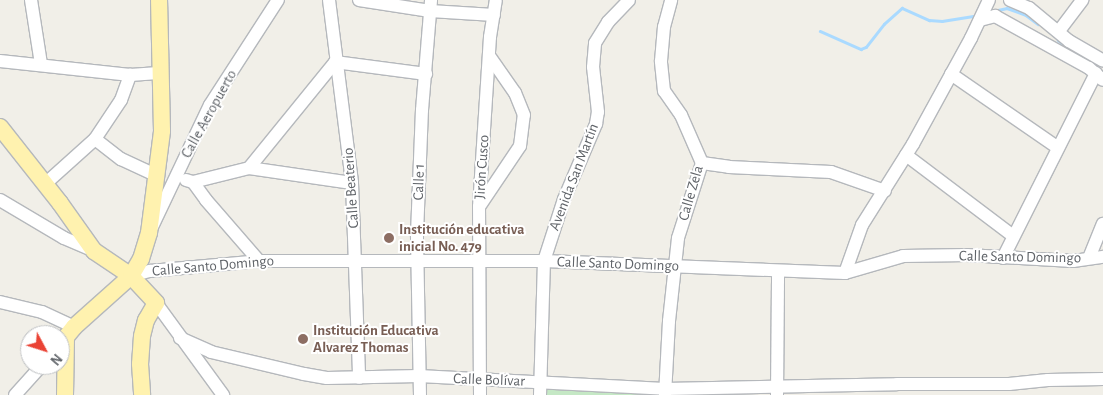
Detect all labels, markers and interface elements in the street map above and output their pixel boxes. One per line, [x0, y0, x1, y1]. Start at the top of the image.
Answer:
street label: Calle Aeropuerto [177, 67, 241, 161]
street label: Avenida San Martín [545, 121, 603, 233]
street label: Jirón Cusco [471, 134, 493, 200]
street label: Calle Beaterio [339, 147, 363, 229]
street label: Calle 1 [409, 163, 429, 201]
street label: Calle Zela [675, 163, 707, 223]
place label: Institución educativa inicial No. 479 [399, 220, 524, 255]
marker: Institución educativa inicial No. 479 [383, 232, 395, 244]
street label: Calle Santo Domingo [959, 247, 1081, 267]
street label: Calle Santo Domingo [151, 252, 275, 280]
street label: Calle Santo Domingo [557, 253, 679, 275]
place label: Institución Educativa Alvarez Thomas [313, 321, 439, 356]
north arrow [20, 325, 70, 375]
marker: Institución Educativa Alvarez Thomas [297, 333, 309, 345]
text: N [47, 351, 64, 367]
street label: Calle Bolívar [453, 370, 525, 390]

